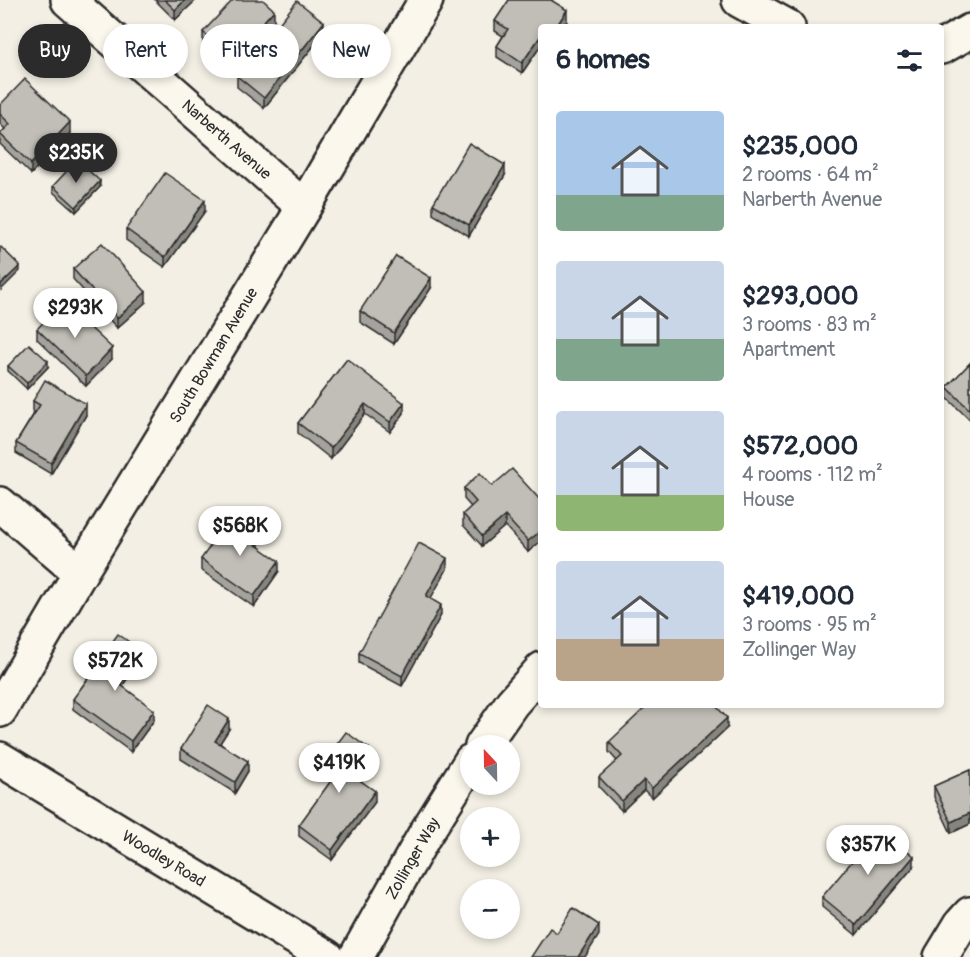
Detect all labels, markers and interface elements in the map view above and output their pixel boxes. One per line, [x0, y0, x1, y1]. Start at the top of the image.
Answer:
chip: Buy [18, 24, 91, 78]
chip: Rent [103, 24, 188, 78]
chip: Filters [200, 24, 299, 78]
chip: New [311, 24, 391, 78]
text: 6 homes [556, 44, 650, 76]
icon: filters [893, 44, 926, 77]
street label: Narberth Avenue [178, 95, 275, 184]
text: $235,000 [742, 130, 858, 162]
pin: $235K [34, 133, 118, 184]
icon: home [604, 135, 676, 207]
text: $235K [48, 140, 104, 165]
text: 2 rooms · 64 m² [742, 162, 879, 187]
text: Narberth Avenue [742, 187, 882, 212]
text: $293,000 [742, 280, 858, 312]
street label: South Bowman Avenue [165, 284, 262, 427]
icon: home [604, 285, 676, 357]
pin: $293K [33, 288, 117, 339]
text: $293K [47, 295, 103, 320]
text: 3 rooms · 83 m² [742, 312, 877, 337]
text: Apartment [742, 337, 835, 362]
text: $572,000 [742, 430, 858, 462]
icon: home [604, 435, 676, 507]
text: 4 rooms · 112 m² [742, 462, 883, 487]
text: House [742, 487, 794, 512]
pin: $568K [198, 506, 282, 557]
text: $568K [212, 513, 268, 538]
text: $419,000 [742, 580, 855, 612]
icon: home [604, 585, 676, 657]
text: 3 rooms · 95 m² [742, 612, 877, 637]
text: Zollinger Way [742, 637, 856, 662]
pin: $572K [73, 641, 157, 692]
text: $572K [87, 648, 143, 673]
north arrow [460, 735, 520, 795]
map controls [460, 735, 520, 939]
pin: $419K [297, 743, 381, 794]
text: $419K [313, 750, 365, 775]
button: + [460, 807, 520, 867]
street label: Zollinger Way [381, 814, 444, 903]
pin: $357K [826, 825, 910, 876]
street label: Woodley Road [118, 826, 209, 892]
text: $357K [840, 832, 896, 857]
button: − [460, 879, 520, 939]

